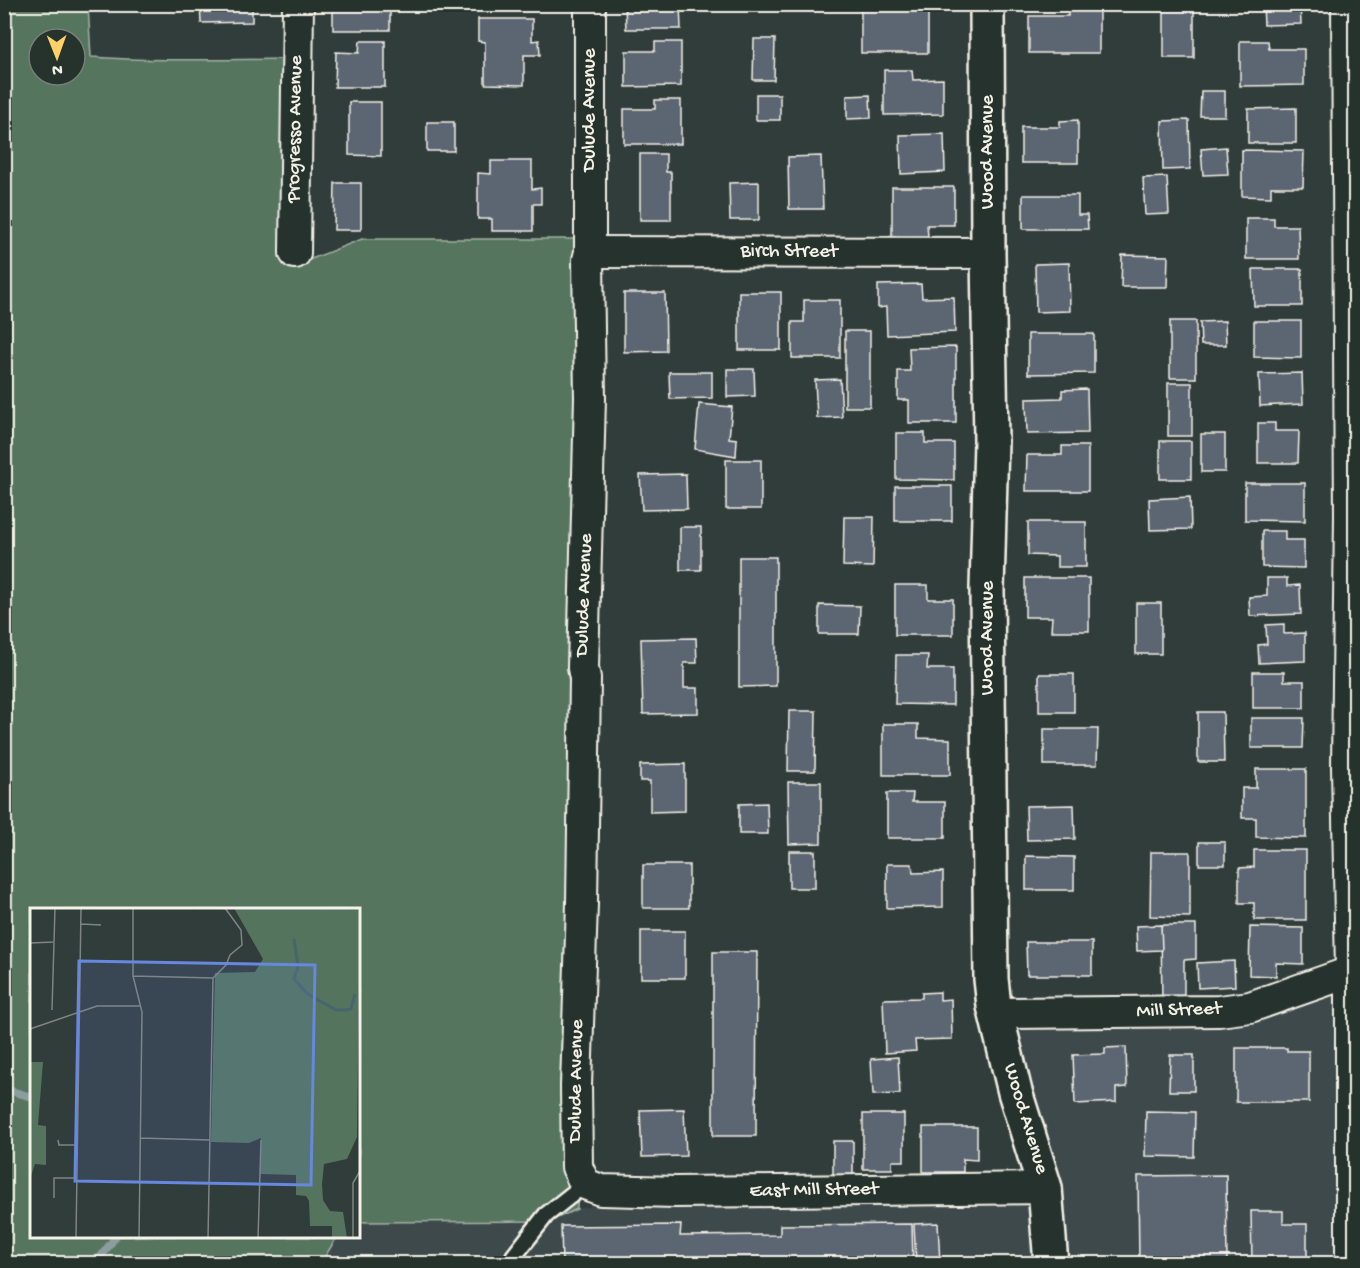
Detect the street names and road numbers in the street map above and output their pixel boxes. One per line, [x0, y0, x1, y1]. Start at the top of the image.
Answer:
street label: Dulude Avenue [579, 48, 602, 174]
street label: Progresso Avenue [283, 55, 309, 204]
street label: Wood Avenue [977, 94, 1000, 209]
street label: Birch Street [739, 241, 839, 264]
street label: Dulude Avenue [571, 532, 599, 659]
street label: Wood Avenue [977, 580, 1000, 695]
street label: Mill Street [1136, 998, 1224, 1024]
street label: Dulude Avenue [564, 1019, 590, 1145]
street label: Wood Avenue [997, 1061, 1053, 1178]
street label: East Mill Street [749, 1178, 880, 1204]

